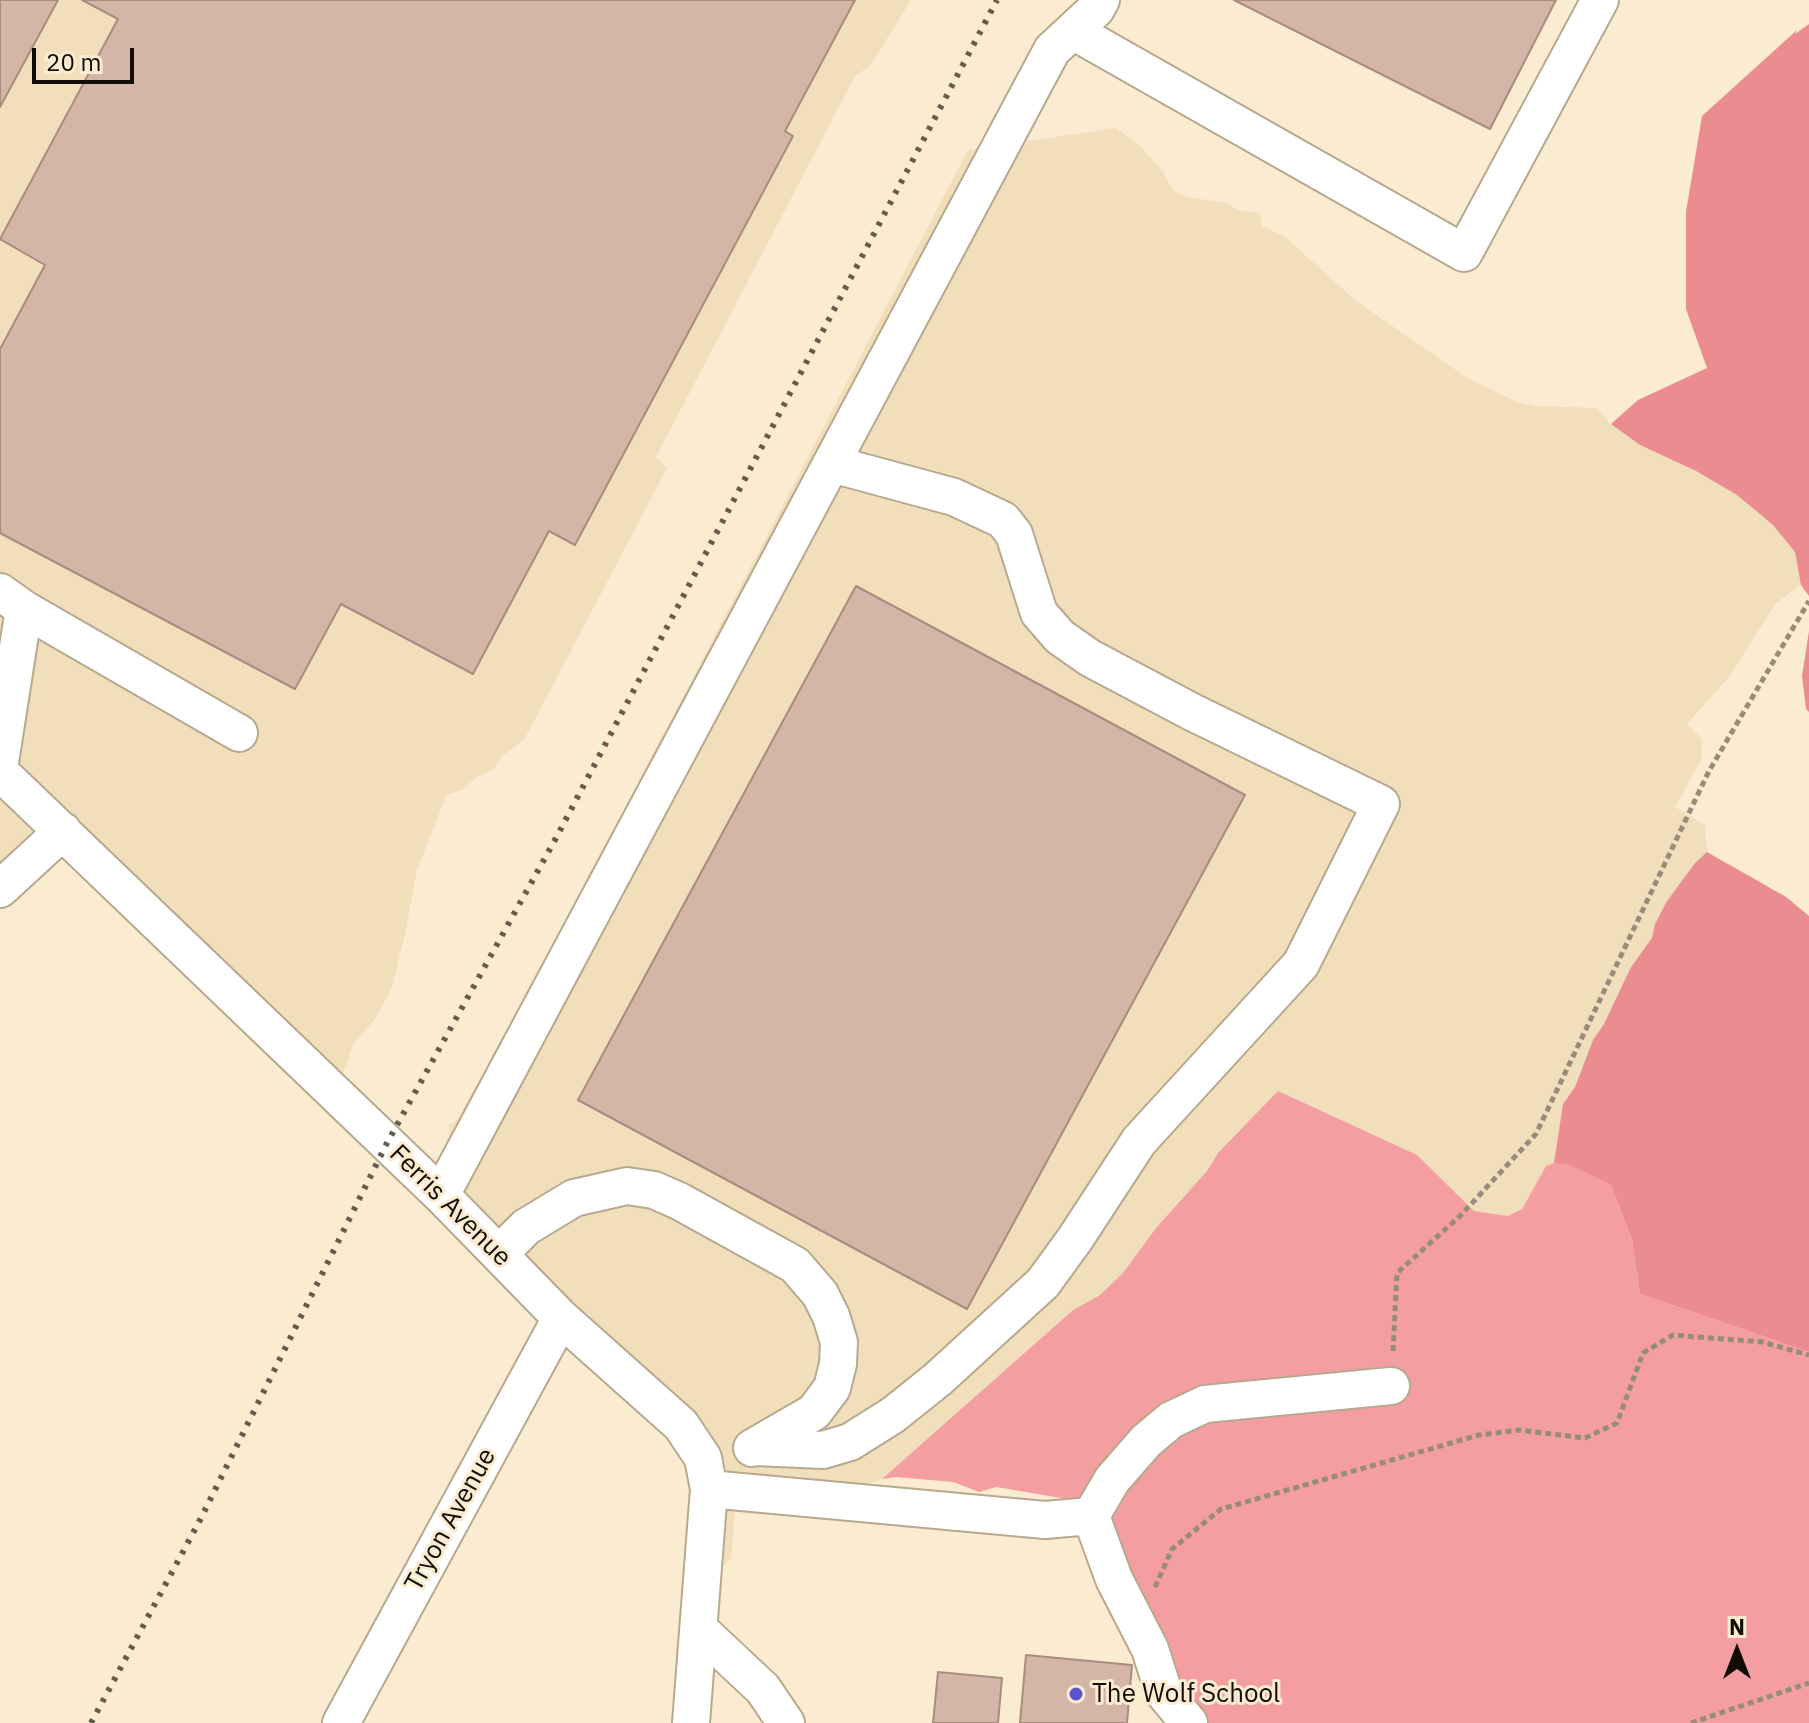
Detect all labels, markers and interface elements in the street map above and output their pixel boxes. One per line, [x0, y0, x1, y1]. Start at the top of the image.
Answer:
scale bar [36, 32, 138, 82]
text: 20 m [46, 46, 101, 78]
street label: Ferris Avenue [383, 1139, 517, 1273]
street label: Tryon Avenue [399, 1443, 503, 1597]
north arrow [1697, 1611, 1777, 1691]
text: N [1729, 1612, 1745, 1641]
place label: The Wolf School [1092, 1678, 1280, 1710]
marker: The Wolf School [1067, 1685, 1085, 1703]

